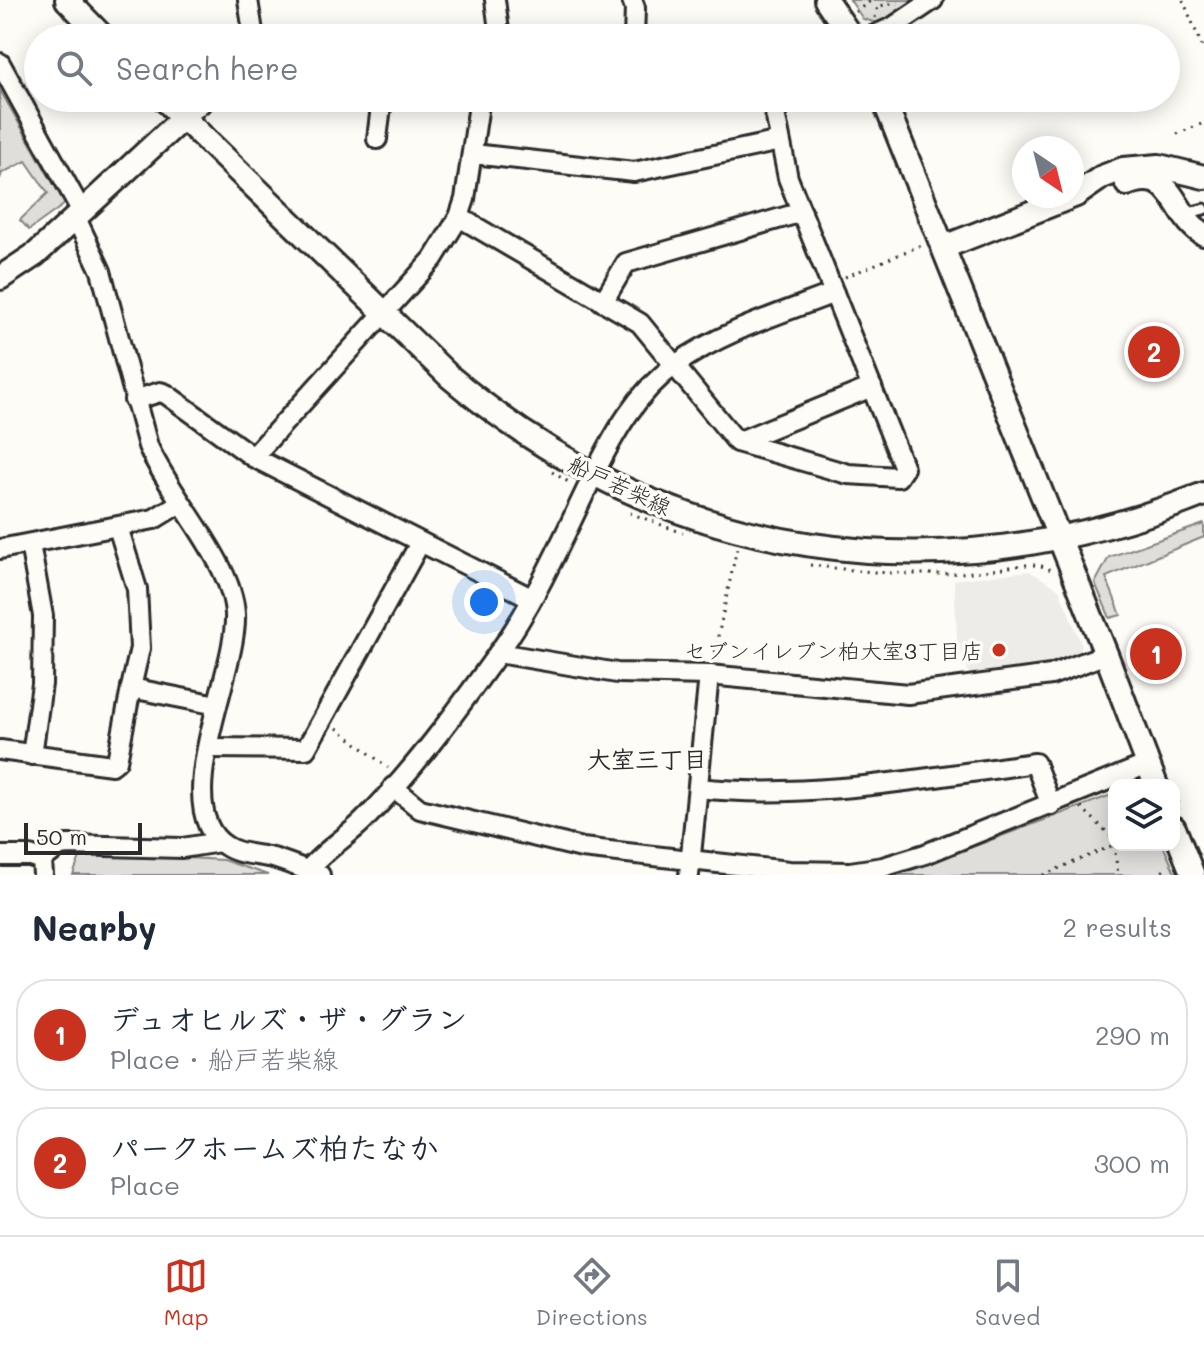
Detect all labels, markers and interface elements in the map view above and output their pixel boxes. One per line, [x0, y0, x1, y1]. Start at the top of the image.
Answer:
search box [24, 24, 1180, 112]
icon: search [52, 46, 96, 90]
text: Search here [116, 48, 299, 88]
north arrow [1012, 136, 1084, 208]
pin: 2 [1128, 322, 1180, 382]
street label: 船戸若柴線 [564, 449, 676, 521]
your location [464, 582, 504, 622]
pin: 1 [1130, 624, 1182, 684]
place label: セブンイレブン柏大室3丁目店 [684, 636, 983, 665]
marker: セブンイレブン柏大室3丁目店 [990, 641, 1008, 659]
district label: 大室三丁目 [587, 743, 707, 774]
map controls [1108, 779, 1180, 851]
button: layers [1108, 779, 1180, 851]
scale bar [24, 819, 142, 855]
text: 50 m [36, 822, 87, 851]
text: Nearby [32, 905, 157, 950]
text: 2 results [1063, 910, 1172, 944]
text: デュオヒルズ・ザ・グラン [110, 998, 468, 1038]
text: 1 [54, 1018, 66, 1052]
text: 290 m [1095, 1018, 1170, 1052]
text: Place · 船戸若柴線 [110, 1042, 338, 1076]
text: パークホームズ柏たなか [110, 1127, 439, 1167]
text: 2 [53, 1146, 67, 1180]
text: 300 m [1094, 1146, 1170, 1180]
text: Place [110, 1168, 180, 1202]
tab: Map [164, 1254, 209, 1331]
tab: Directions [536, 1254, 648, 1331]
tab: Saved [975, 1254, 1040, 1331]

